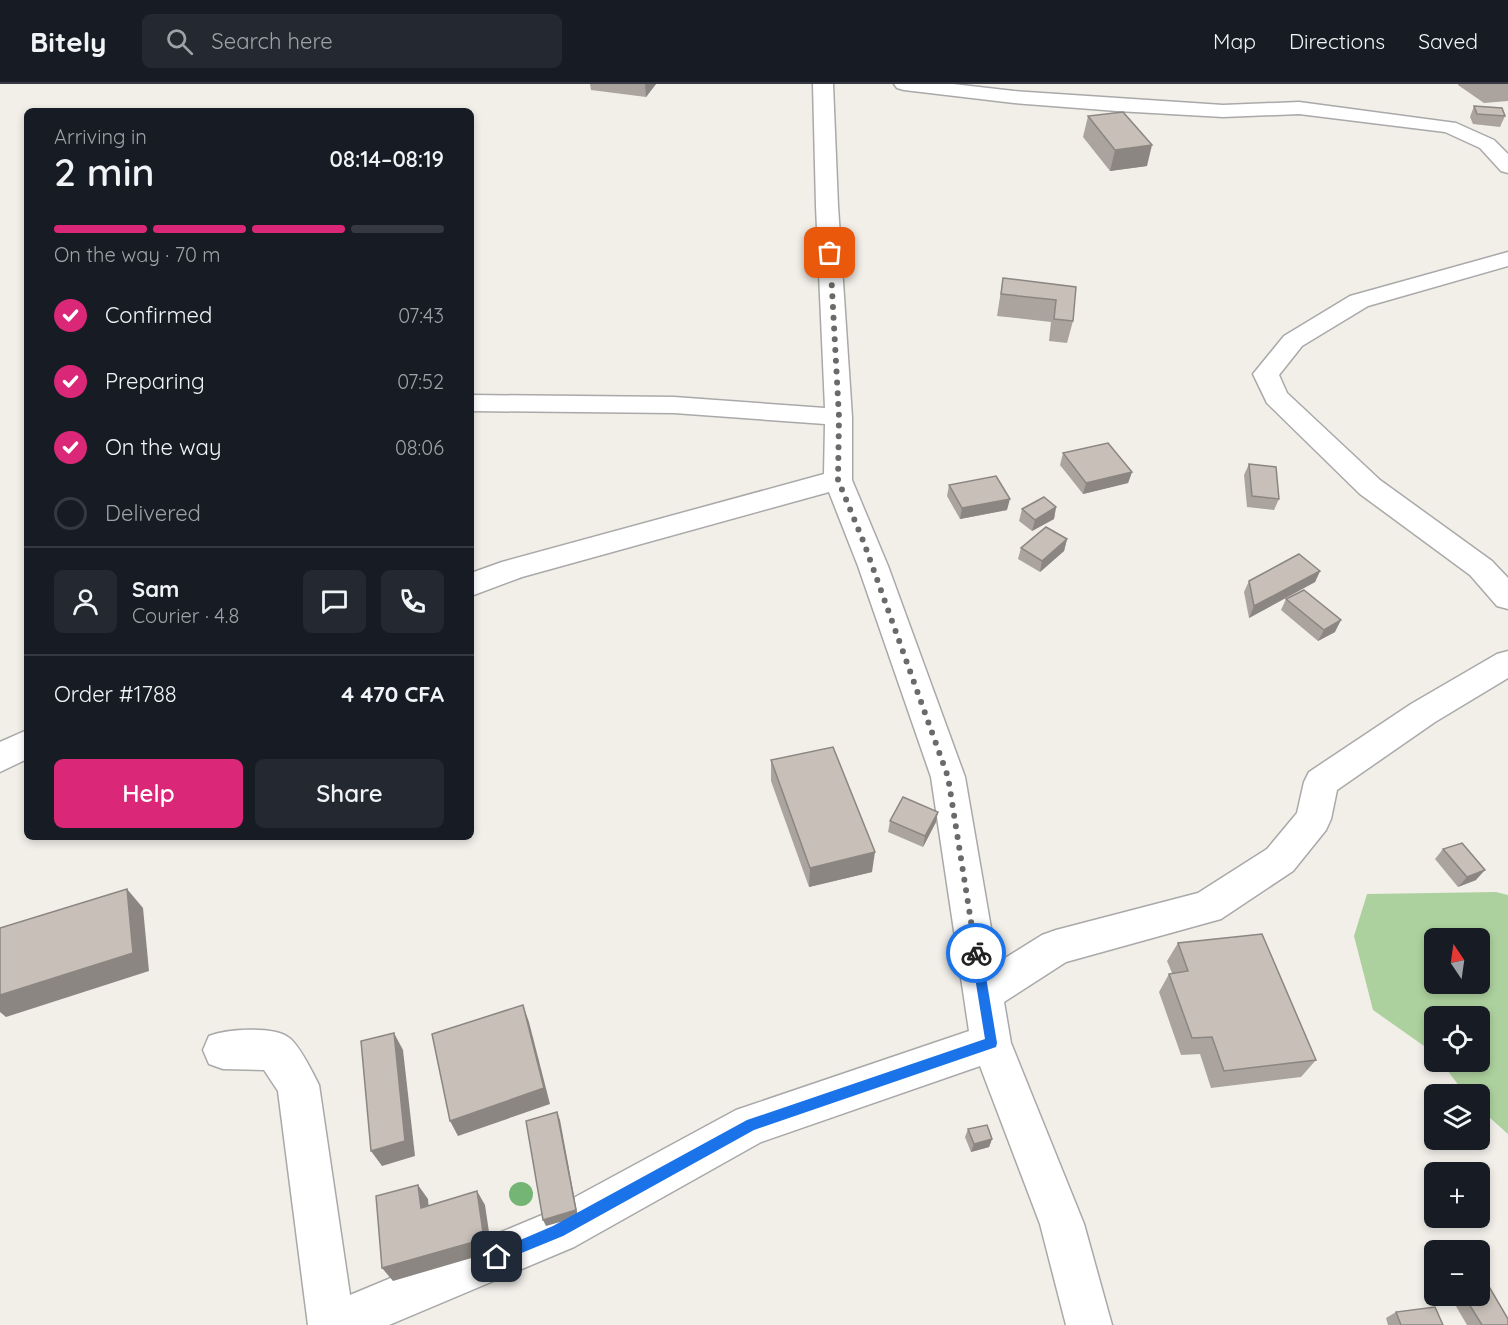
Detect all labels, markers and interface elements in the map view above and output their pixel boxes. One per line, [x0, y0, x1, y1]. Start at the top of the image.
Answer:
search box [142, 14, 562, 68]
text: Bitely [30, 24, 106, 59]
icon: search [163, 25, 196, 58]
text: Search here [211, 27, 333, 55]
text: Map [1213, 28, 1256, 54]
text: Directions [1289, 28, 1385, 54]
text: Saved [1418, 28, 1478, 54]
text: Arriving in [54, 124, 147, 149]
text: 08:14–08:19 [330, 145, 444, 173]
text: 2 min [54, 147, 155, 196]
pin [804, 227, 855, 278]
icon: bag [813, 236, 846, 269]
text: On the way · 70 m [54, 242, 221, 267]
icon: check [54, 299, 87, 332]
text: Confirmed [105, 301, 212, 329]
text: 07:43 [398, 303, 444, 328]
icon: check [54, 365, 87, 398]
text: Preparing [105, 367, 205, 395]
text: 07:52 [397, 369, 444, 394]
icon: check [54, 431, 87, 464]
text: On the way [105, 433, 221, 461]
text: 08:06 [395, 435, 444, 460]
text: Delivered [105, 499, 201, 527]
button: person [54, 570, 117, 633]
button: chat [303, 570, 366, 633]
button: phone [381, 570, 444, 633]
text: Sam [132, 575, 179, 603]
text: Courier · 4.8 [132, 603, 239, 628]
text: Order #1788 [54, 680, 177, 708]
text: 4 470 CFA [341, 680, 444, 708]
button: Help [54, 759, 243, 828]
button: Share [255, 759, 444, 828]
courier [946, 923, 1006, 983]
north arrow [1424, 928, 1490, 994]
map controls [1424, 928, 1490, 1306]
icon: bike [960, 937, 993, 970]
button: locate [1424, 1006, 1490, 1072]
button: layers [1424, 1084, 1490, 1150]
button: + [1424, 1162, 1490, 1228]
pin [471, 1231, 522, 1282]
icon: home [480, 1240, 513, 1273]
button: − [1424, 1240, 1490, 1306]

